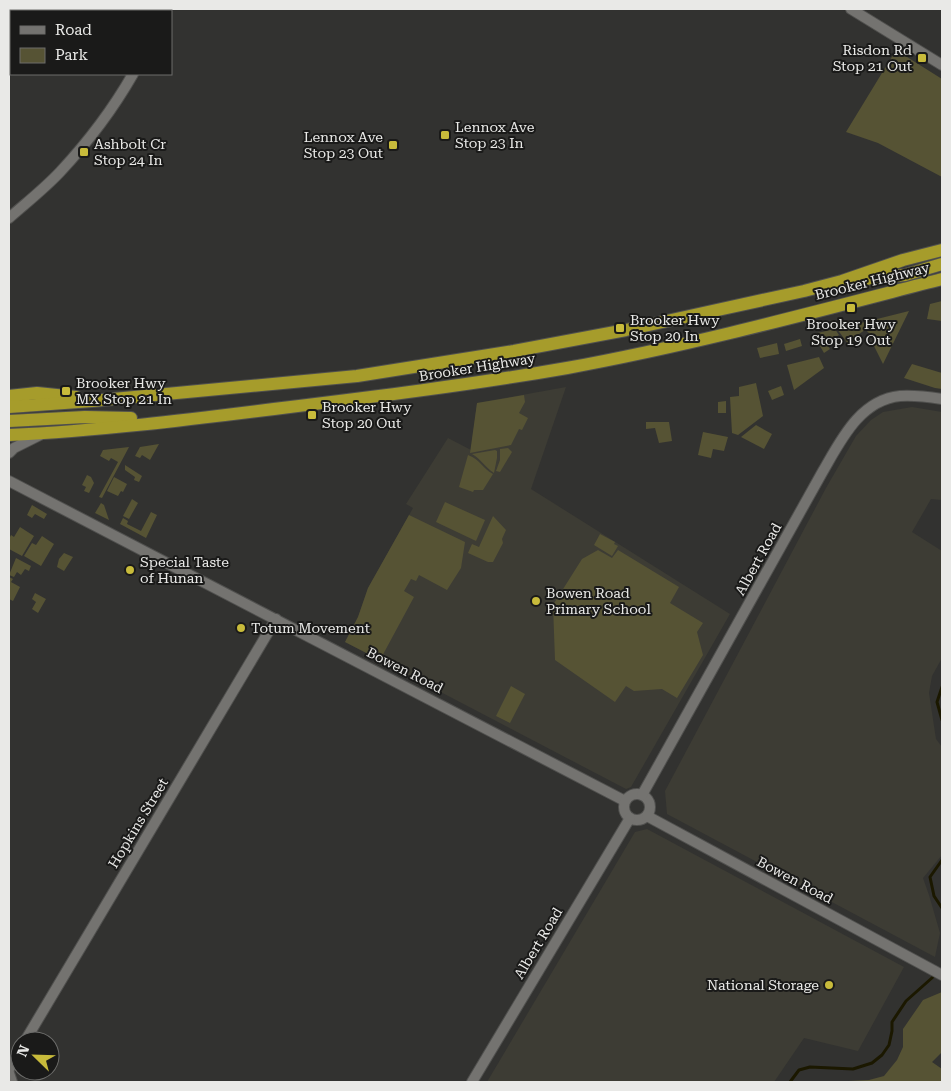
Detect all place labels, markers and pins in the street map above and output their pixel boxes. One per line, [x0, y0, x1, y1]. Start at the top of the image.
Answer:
place label: Risdon Rd Stop 21 Out [833, 42, 912, 74]
marker: Risdon Rd Stop 21 Out [916, 52, 928, 64]
place label: Lennox Ave Stop 23 In [455, 119, 535, 151]
place label: Lennox Ave Stop 23 Out [304, 129, 383, 161]
marker: Lennox Ave Stop 23 In [439, 129, 451, 141]
place label: Ashbolt Cr Stop 24 In [94, 136, 166, 168]
marker: Lennox Ave Stop 23 Out [387, 139, 399, 151]
marker: Ashbolt Cr Stop 24 In [78, 146, 90, 158]
marker: Brooker Hwy Stop 19 Out [845, 302, 857, 314]
place label: Brooker Hwy Stop 20 In [630, 312, 720, 344]
place label: Brooker Hwy Stop 19 Out [806, 316, 896, 348]
marker: Brooker Hwy Stop 20 In [614, 322, 626, 334]
place label: Brooker Hwy MX Stop 21 In [76, 375, 172, 407]
marker: Brooker Hwy MX Stop 21 In [60, 385, 72, 397]
place label: Brooker Hwy Stop 20 Out [322, 399, 412, 431]
marker: Brooker Hwy Stop 20 Out [306, 409, 318, 421]
place label: Special Taste of Hunan [140, 554, 229, 586]
marker: Special Taste of Hunan [124, 564, 136, 576]
place label: Bowen Road Primary School [546, 585, 651, 617]
marker: Bowen Road Primary School [530, 595, 542, 607]
place label: Totum Movement [251, 620, 370, 636]
marker: Totum Movement [235, 622, 247, 634]
place label: National Storage [707, 977, 819, 993]
marker: National Storage [823, 979, 835, 991]

